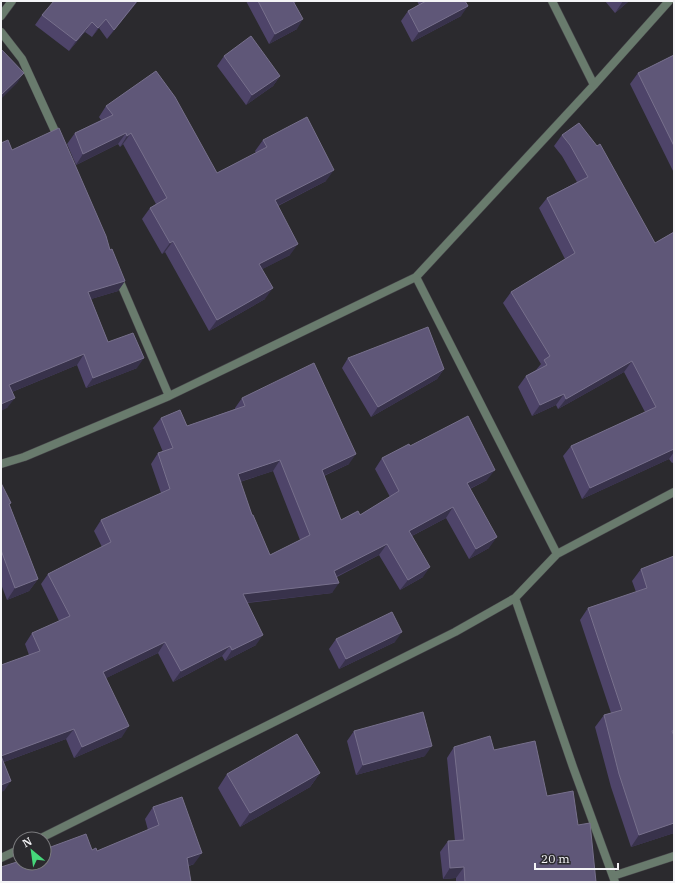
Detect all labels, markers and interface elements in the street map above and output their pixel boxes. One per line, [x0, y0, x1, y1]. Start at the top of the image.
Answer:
north arrow [12, 831, 52, 871]
text: N [20, 834, 35, 850]
scale bar [535, 845, 618, 871]
text: 20 m [541, 851, 570, 866]

